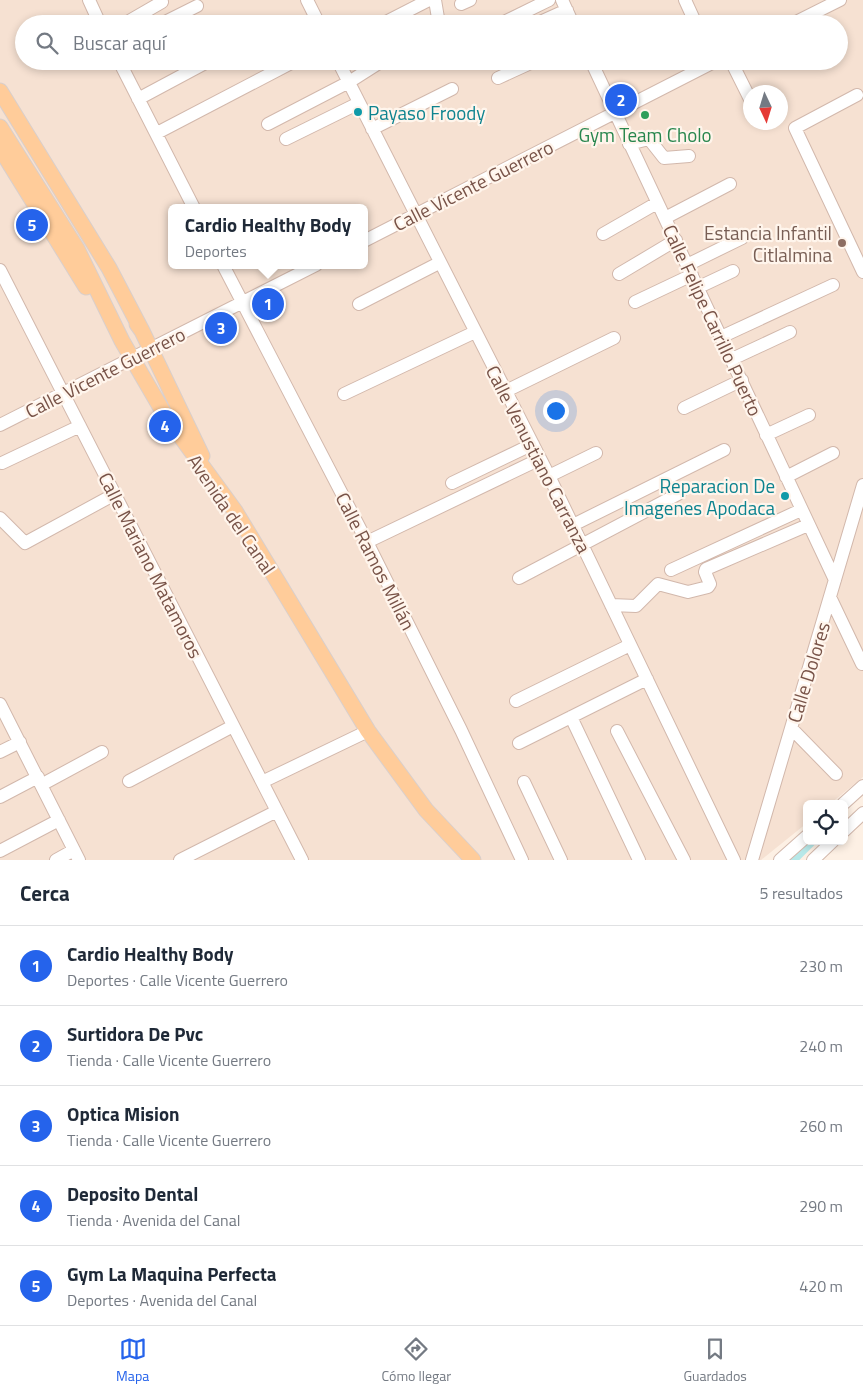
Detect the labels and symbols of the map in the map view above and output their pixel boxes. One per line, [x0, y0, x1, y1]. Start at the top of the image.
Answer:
pin: 2 [605, 81, 637, 119]
north arrow [743, 85, 788, 130]
place label: Payaso Froody [368, 98, 485, 127]
marker: Payaso Froody [352, 106, 364, 118]
marker: Gym Team Cholo [639, 109, 651, 121]
place label: Gym Team Cholo [578, 120, 712, 149]
street label: Calle Vicente Guerrero [388, 132, 558, 238]
pin: 5 [16, 206, 48, 244]
place label: Estancia Infantil Citlalmina [704, 218, 832, 269]
street label: Calle Felipe Carrillo Puerto [656, 219, 770, 421]
marker: Estancia Infantil Citlalmina [836, 237, 848, 249]
pin: 1 [252, 285, 284, 323]
pin: 3 [205, 309, 237, 347]
street label: Calle Vicente Guerrero [20, 319, 190, 425]
street label: Calle Venustiano Carranza [479, 360, 599, 558]
your location [543, 398, 569, 424]
pin: 4 [149, 407, 181, 445]
street label: Avenida del Canal [181, 448, 283, 580]
street label: Calle Mariano Matamoros [91, 467, 211, 663]
place label: Reparacion De Imagenes Apodaca [624, 471, 775, 522]
street label: Calle Ramos Millán [329, 487, 423, 635]
marker: Reparacion De Imagenes Apodaca [779, 490, 791, 502]
street label: Calle Dolores [779, 618, 837, 726]

